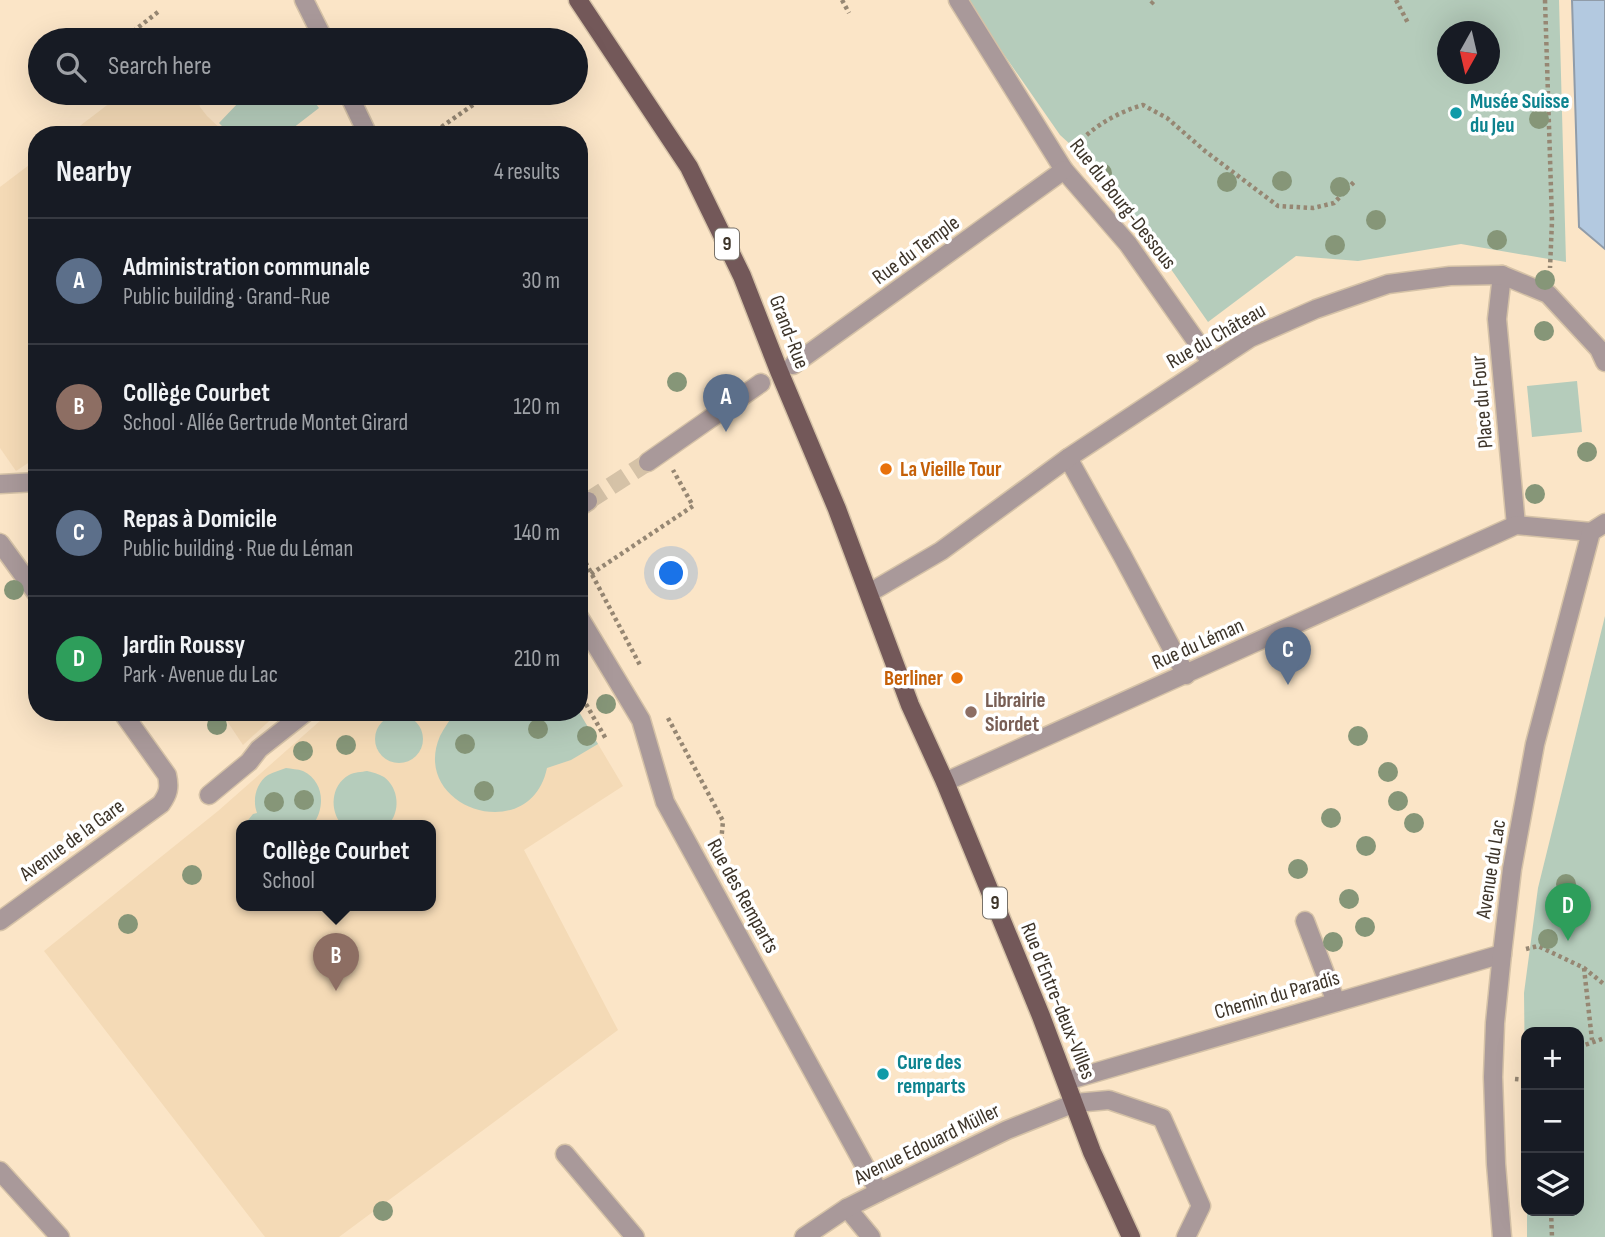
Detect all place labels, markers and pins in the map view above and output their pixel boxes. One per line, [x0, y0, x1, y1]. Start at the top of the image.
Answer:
place label: Musée Suisse du Jeu [1470, 89, 1570, 138]
marker: Musée Suisse du Jeu [1448, 105, 1464, 121]
pin: A [703, 374, 749, 432]
place label: La Vieille Tour [900, 457, 1002, 482]
marker: La Vieille Tour [878, 461, 894, 477]
pin: C [1265, 627, 1311, 685]
place label: Berliner [884, 666, 943, 691]
marker: Berliner [949, 670, 965, 686]
place label: Librairie Siordet [985, 688, 1045, 737]
marker: Librairie Siordet [963, 704, 979, 720]
pin: D [1545, 883, 1591, 941]
pin: B [313, 933, 359, 991]
place label: Cure des remparts [897, 1050, 966, 1099]
marker: Cure des remparts [875, 1066, 891, 1082]

